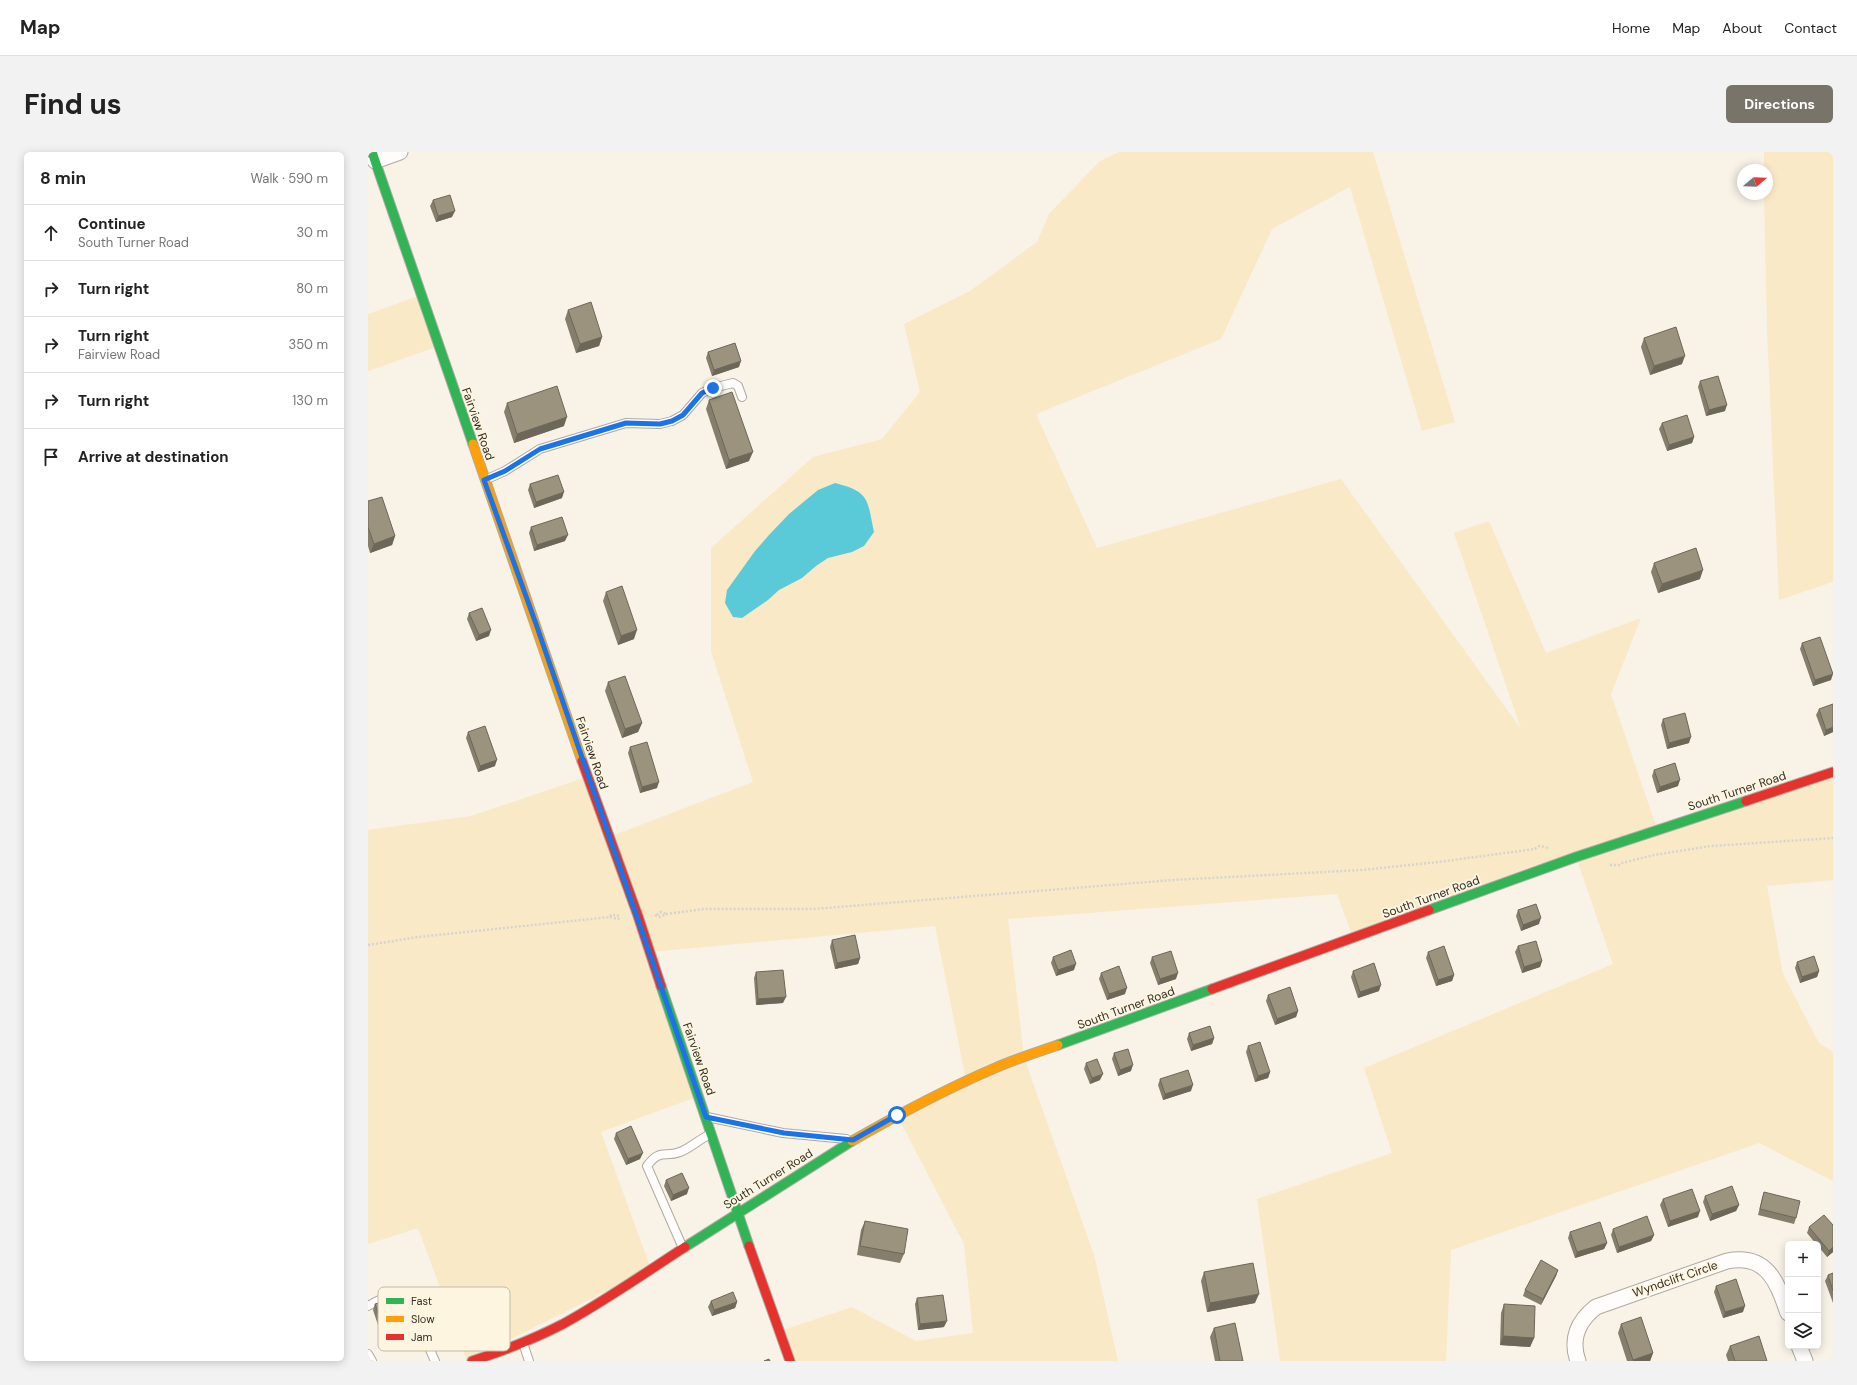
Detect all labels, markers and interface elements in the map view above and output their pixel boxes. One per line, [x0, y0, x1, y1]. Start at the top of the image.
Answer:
text: Map [20, 15, 60, 40]
text: Home [1612, 19, 1650, 37]
text: Map [1672, 19, 1700, 37]
text: About [1722, 19, 1762, 37]
text: Contact [1784, 19, 1837, 37]
button: Directions [1726, 85, 1833, 123]
text: Find us [24, 86, 122, 123]
north arrow [1737, 164, 1773, 200]
text: 8 min [40, 167, 86, 189]
text: Walk · 590 m [250, 170, 328, 187]
text: Continue [78, 214, 146, 234]
icon: ahead [40, 222, 62, 244]
text: 30 m [296, 224, 328, 241]
text: South Turner Road [78, 234, 189, 251]
icon: right [40, 278, 62, 300]
text: Turn right [78, 279, 149, 299]
text: 80 m [296, 280, 328, 297]
text: Turn right [78, 326, 149, 346]
icon: right [40, 334, 62, 356]
text: 350 m [288, 336, 328, 353]
text: Fairview Road [78, 346, 160, 363]
route end [704, 379, 722, 397]
street label: Fairview Road [458, 385, 498, 463]
icon: right [40, 390, 62, 412]
text: Turn right [78, 391, 149, 411]
text: 130 m [292, 392, 328, 409]
icon: arrive [40, 446, 62, 468]
text: Arrive at destination [78, 447, 229, 467]
street label: Fairview Road [572, 714, 612, 792]
street label: South Turner Road [1686, 768, 1788, 814]
street label: South Turner Road [1380, 872, 1482, 922]
street label: South Turner Road [1075, 983, 1177, 1033]
street label: Fairview Road [679, 1020, 719, 1098]
route start [888, 1106, 906, 1124]
street label: South Turner Road [720, 1145, 816, 1213]
map controls [1785, 1241, 1821, 1349]
button: + [1785, 1241, 1821, 1277]
street label: Wyndclift Circle [1630, 1257, 1720, 1301]
button: − [1785, 1277, 1821, 1313]
legend [378, 1287, 510, 1351]
text: Fast [411, 1294, 432, 1308]
text: Slow [411, 1312, 435, 1326]
button: layers [1785, 1313, 1821, 1349]
text: Jam [411, 1330, 432, 1344]

